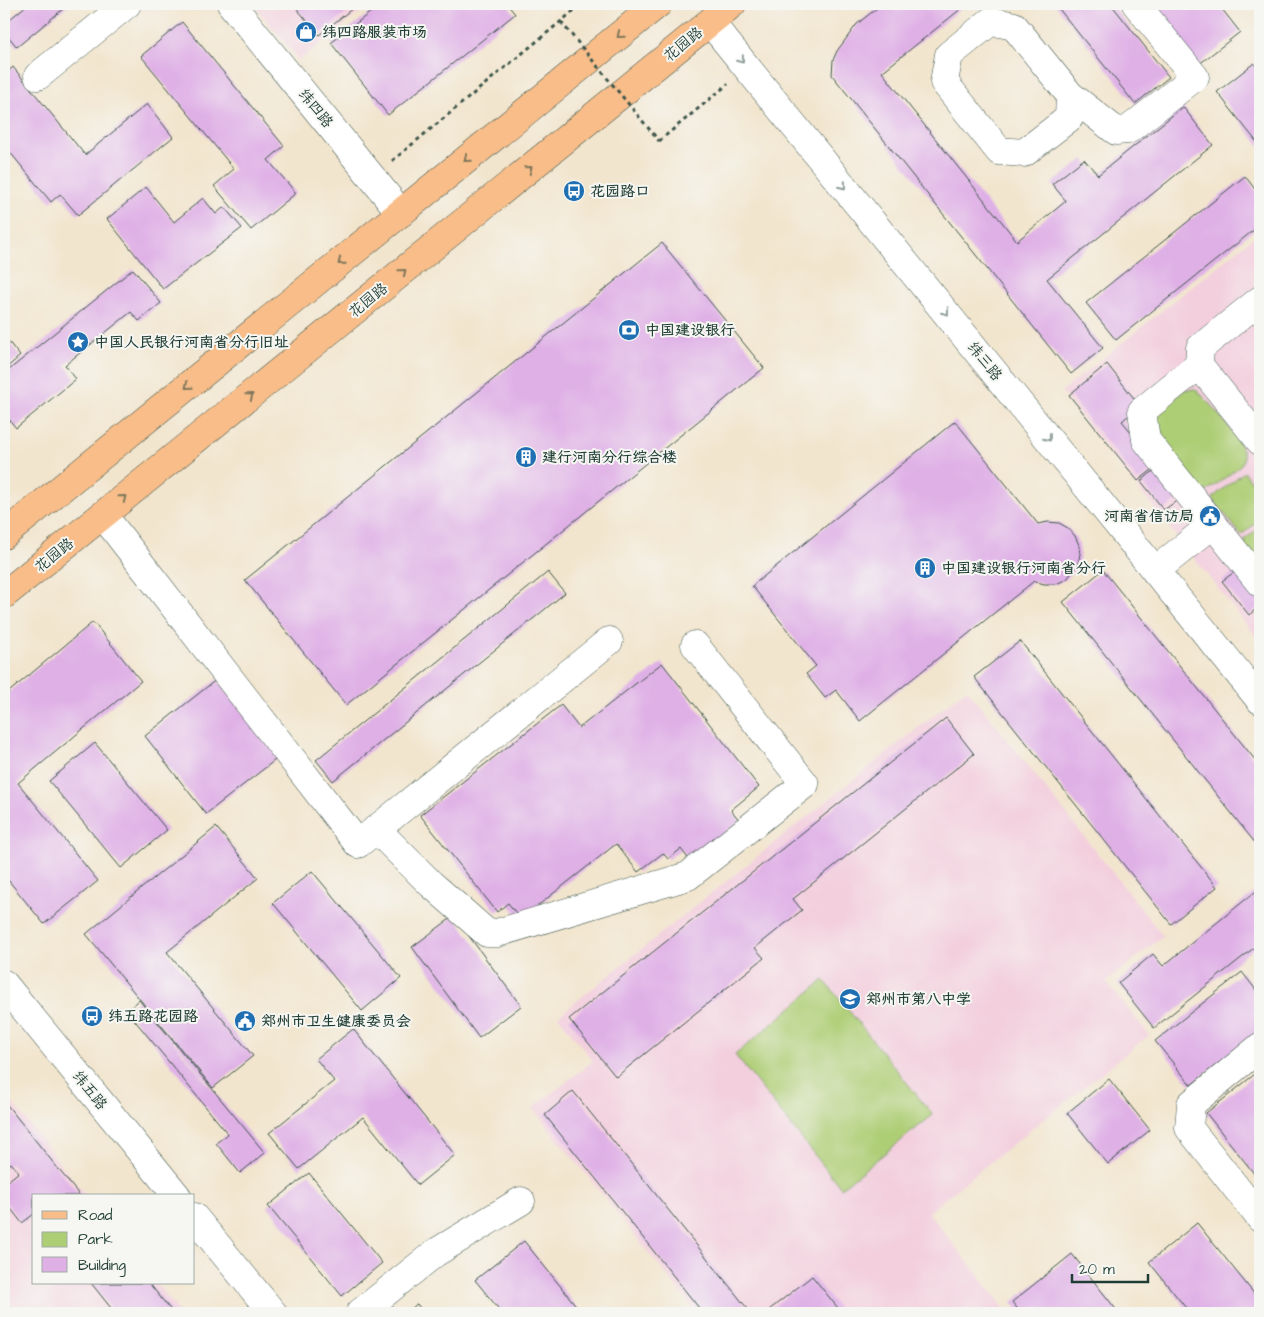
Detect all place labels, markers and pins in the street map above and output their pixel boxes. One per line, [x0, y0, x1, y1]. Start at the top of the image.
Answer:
shop icon: 纬四路服装市场 [294, 20, 318, 44]
place label: 纬四路服装市场 [322, 22, 427, 43]
bus stop icon: 花园路口 [562, 179, 586, 203]
place label: 花园路口 [590, 181, 650, 202]
bank icon: 中国建设银行 [617, 318, 641, 342]
place label: 中国建设银行 [645, 320, 735, 341]
place icon: 中国人民银行河南省分行旧址 [66, 330, 90, 354]
place label: 中国人民银行河南省分行旧址 [94, 332, 289, 353]
building icon: 建行河南分行综合楼 [514, 445, 538, 469]
place label: 建行河南分行综合楼 [542, 447, 677, 468]
public building icon: 河南省信访局 [1198, 504, 1222, 528]
place label: 河南省信访局 [1104, 506, 1194, 527]
building icon: 中国建设银行河南省分行 [913, 556, 937, 580]
place label: 中国建设银行河南省分行 [941, 558, 1106, 579]
school or university icon: 郑州市第八中学 [838, 987, 862, 1011]
place label: 郑州市第八中学 [866, 989, 971, 1010]
bus stop icon: 纬五路花园路 [80, 1004, 104, 1028]
place label: 纬五路花园路 [108, 1006, 198, 1027]
public building icon: 郑州市卫生健康委员会 [233, 1009, 257, 1033]
place label: 郑州市卫生健康委员会 [261, 1011, 411, 1032]

